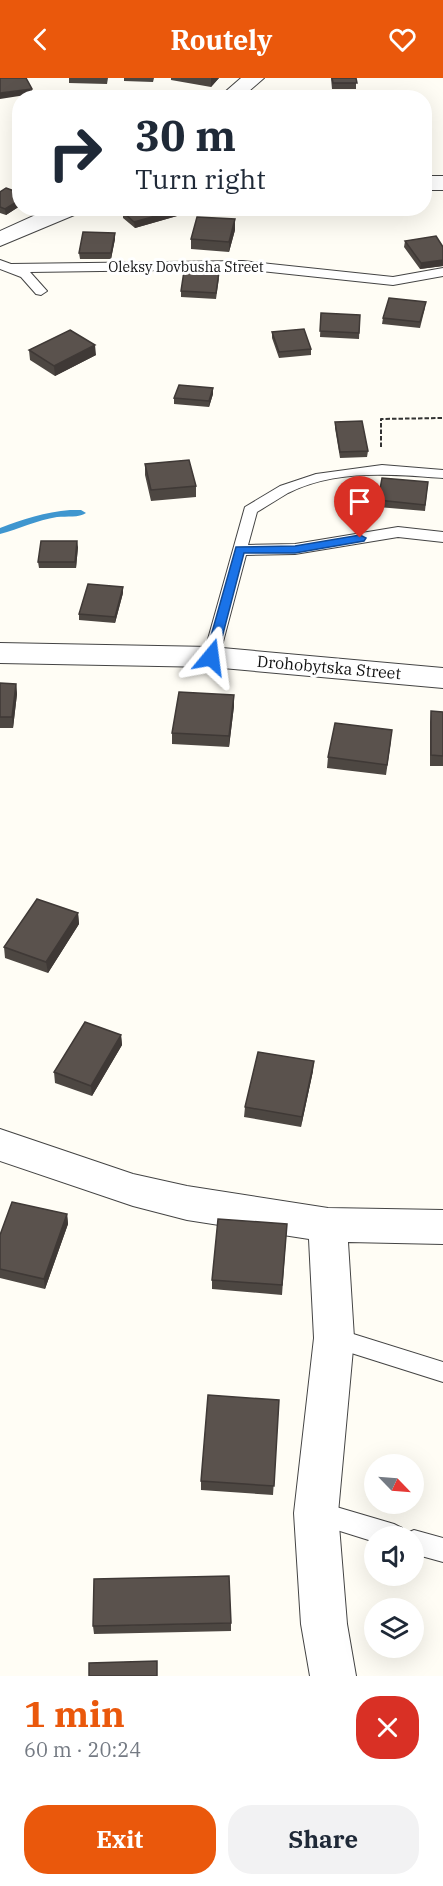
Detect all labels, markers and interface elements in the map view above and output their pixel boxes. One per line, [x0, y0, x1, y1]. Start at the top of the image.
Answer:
text: Routely [171, 22, 272, 57]
icon: back [24, 23, 57, 56]
icon: heart [386, 23, 419, 56]
text: 30 m [135, 108, 236, 163]
icon: right [36, 114, 114, 192]
text: Turn right [135, 161, 266, 196]
street label: Oleksy Dovbusha Street [108, 258, 264, 276]
pin [334, 476, 385, 538]
icon: arrive [343, 485, 376, 518]
position arrow [179, 625, 243, 689]
street label: Drohobytska Street [256, 651, 402, 683]
north arrow [364, 1454, 424, 1514]
map controls [364, 1454, 424, 1658]
button: sound [364, 1526, 424, 1586]
button: layers [364, 1598, 424, 1658]
text: 1 min [24, 1690, 125, 1737]
button: close [356, 1696, 419, 1759]
text: 60 m · 20:24 [24, 1736, 141, 1763]
button: Exit [24, 1805, 216, 1874]
button: Share [228, 1805, 419, 1874]

